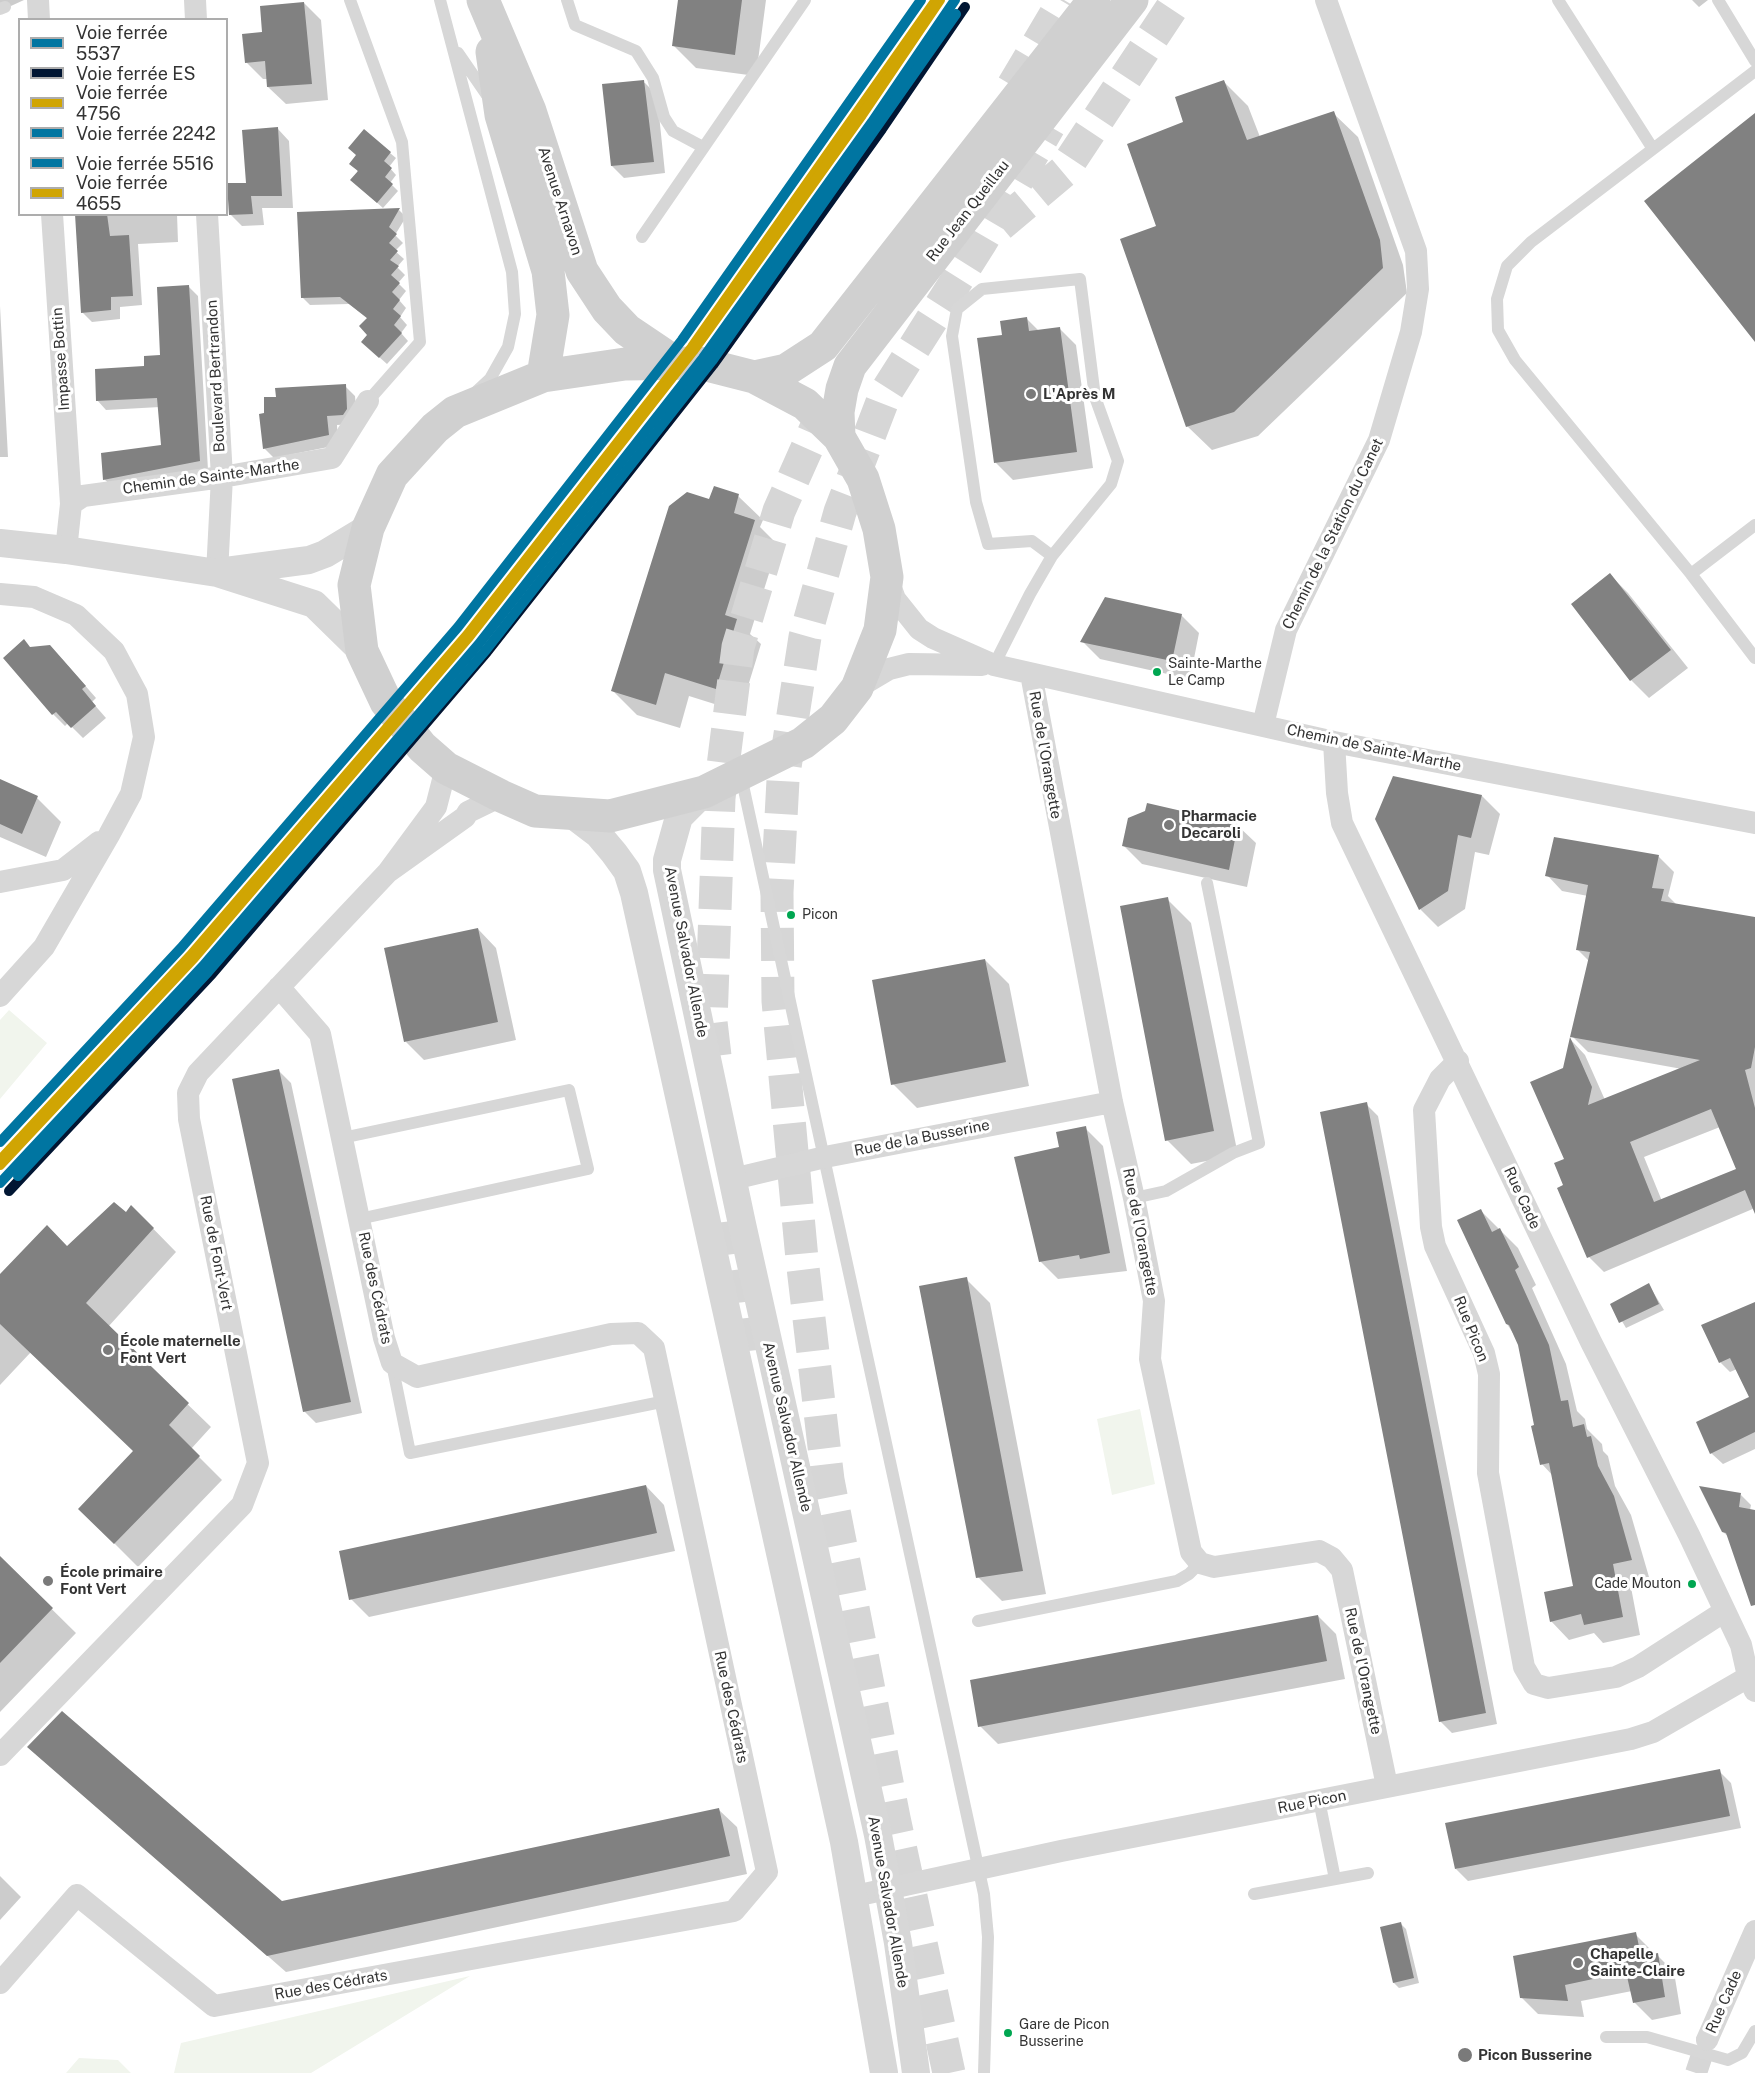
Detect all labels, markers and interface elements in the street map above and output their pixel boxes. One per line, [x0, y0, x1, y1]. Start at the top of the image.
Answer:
legend [18, 18, 228, 216]
text: Voie ferrée 5537 [76, 22, 168, 64]
text: Voie ferrée ES [76, 63, 195, 84]
text: Voie ferrée 4756 [76, 82, 168, 124]
text: Voie ferrée 2242 [76, 123, 216, 144]
street label: Avenue Arnavon [534, 145, 586, 257]
text: Voie ferrée 5516 [76, 153, 214, 174]
street label: Rue Jean Queillau [923, 157, 1013, 265]
text: Voie ferrée 4655 [76, 172, 167, 214]
street label: Boulevard Bertrandon [203, 299, 229, 453]
street label: Impasse Bottin [48, 307, 74, 411]
place label: L'Après M [1043, 385, 1115, 403]
marker: L'Après M [1024, 387, 1038, 401]
street label: Chemin de la Station du Canet [1279, 436, 1387, 632]
street label: Chemin de Sainte-Marthe [122, 456, 300, 498]
place label: Sainte-Marthe Le Camp [1168, 656, 1262, 688]
marker: Sainte-Marthe Le Camp [1151, 666, 1163, 678]
street label: Rue de l'Orangette [1025, 690, 1065, 820]
street label: Chemin de Sainte-Marthe [1285, 721, 1463, 775]
place label: Pharmacie Decaroli [1181, 807, 1257, 842]
marker: Pharmacie Decaroli [1162, 818, 1176, 832]
street label: Avenue Salvador Allende [661, 865, 711, 1039]
place label: Picon [802, 907, 838, 923]
marker: Picon [785, 909, 797, 921]
street label: Rue de la Busserine [853, 1116, 991, 1160]
street label: Rue Cade [1500, 1164, 1544, 1232]
street label: Rue de l'Orangette [1119, 1167, 1161, 1297]
street label: Rue de Font-Vert [196, 1194, 236, 1312]
street label: Rue des Cédrats [354, 1230, 396, 1346]
street label: Rue Picon [1450, 1293, 1492, 1365]
place label: École maternelle Font Vert [120, 1332, 241, 1367]
street label: Avenue Salvador Allende [759, 1340, 815, 1514]
marker: École maternelle Font Vert [101, 1343, 115, 1357]
place label: École primaire Font Vert [60, 1563, 163, 1598]
marker: École primaire Font Vert [41, 1574, 55, 1588]
place label: Cade Mouton [1594, 1576, 1681, 1592]
marker: Cade Mouton [1686, 1578, 1698, 1590]
street label: Rue de l'Orangette [1341, 1606, 1385, 1736]
street label: Rue des Cédrats [710, 1649, 752, 1765]
street label: Rue Picon [1276, 1787, 1348, 1817]
street label: Avenue Salvador Allende [864, 1815, 912, 1989]
place label: Chapelle Sainte-Claire [1590, 1945, 1685, 1980]
marker: Chapelle Sainte-Claire [1571, 1956, 1585, 1970]
street label: Rue des Cédrats [273, 1966, 389, 2004]
street label: Rue Cade [1702, 1968, 1746, 2036]
place label: Gare de Picon Busserine [1019, 2017, 1109, 2050]
marker: Gare de Picon Busserine [1002, 2027, 1014, 2039]
marker: Picon Busserine [1456, 2046, 1474, 2064]
place label: Picon Busserine [1478, 2046, 1592, 2064]

